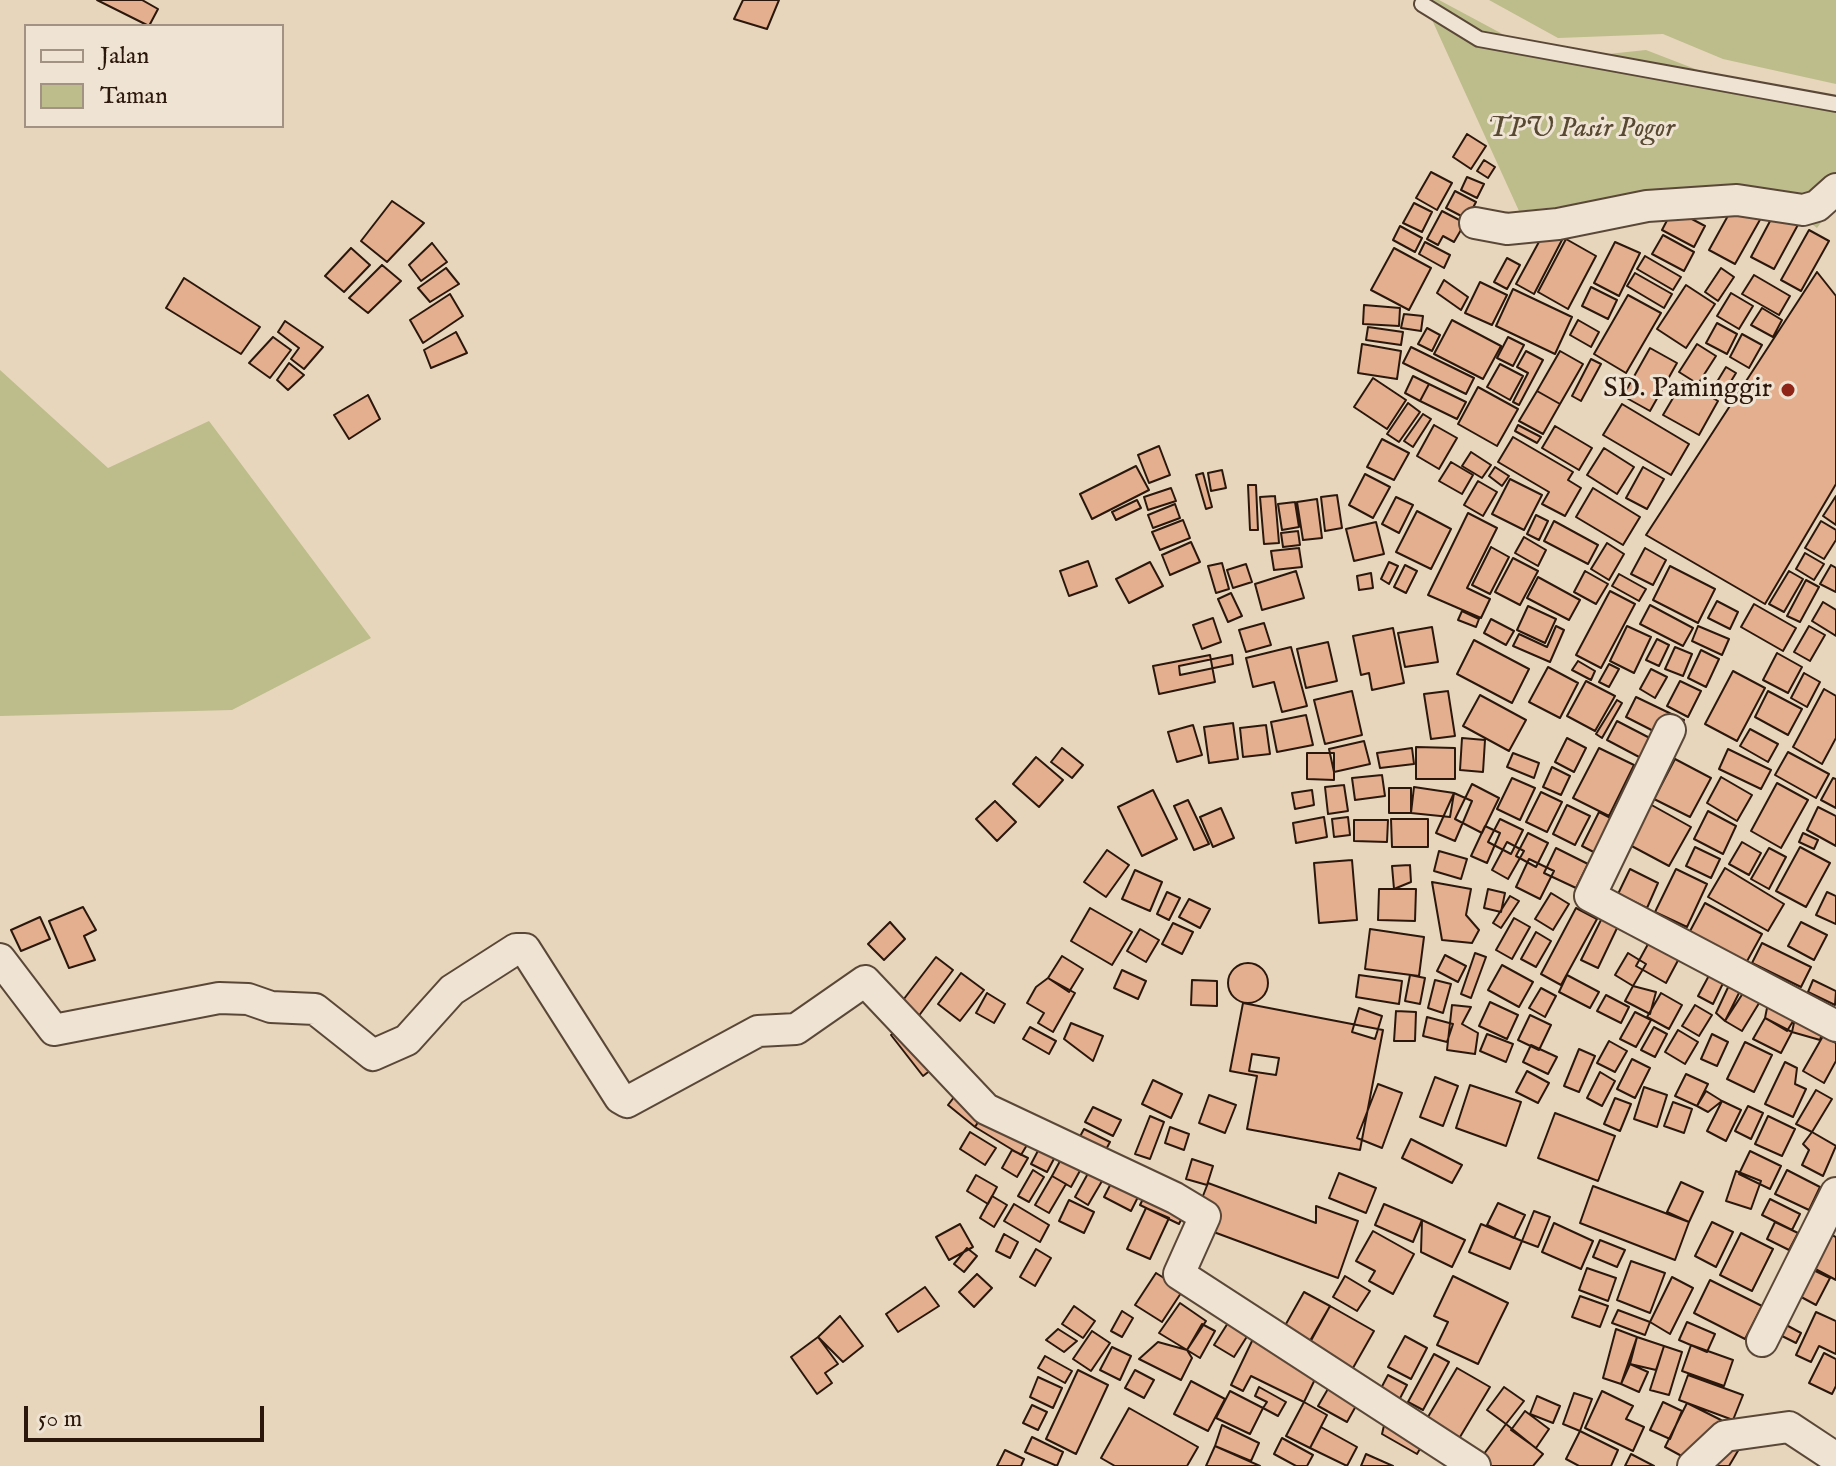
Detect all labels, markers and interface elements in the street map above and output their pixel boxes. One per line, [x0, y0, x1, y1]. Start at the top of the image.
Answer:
legend [24, 24, 284, 128]
text: Jalan [100, 41, 149, 72]
text: Taman [100, 81, 168, 112]
park label: TPU Pasir Pogor [1487, 113, 1675, 147]
place label: SD. Paminggir [1603, 373, 1772, 407]
marker: SD. Paminggir [1779, 381, 1797, 399]
scale bar [28, 1390, 268, 1440]
text: 50 m [38, 1404, 82, 1435]

